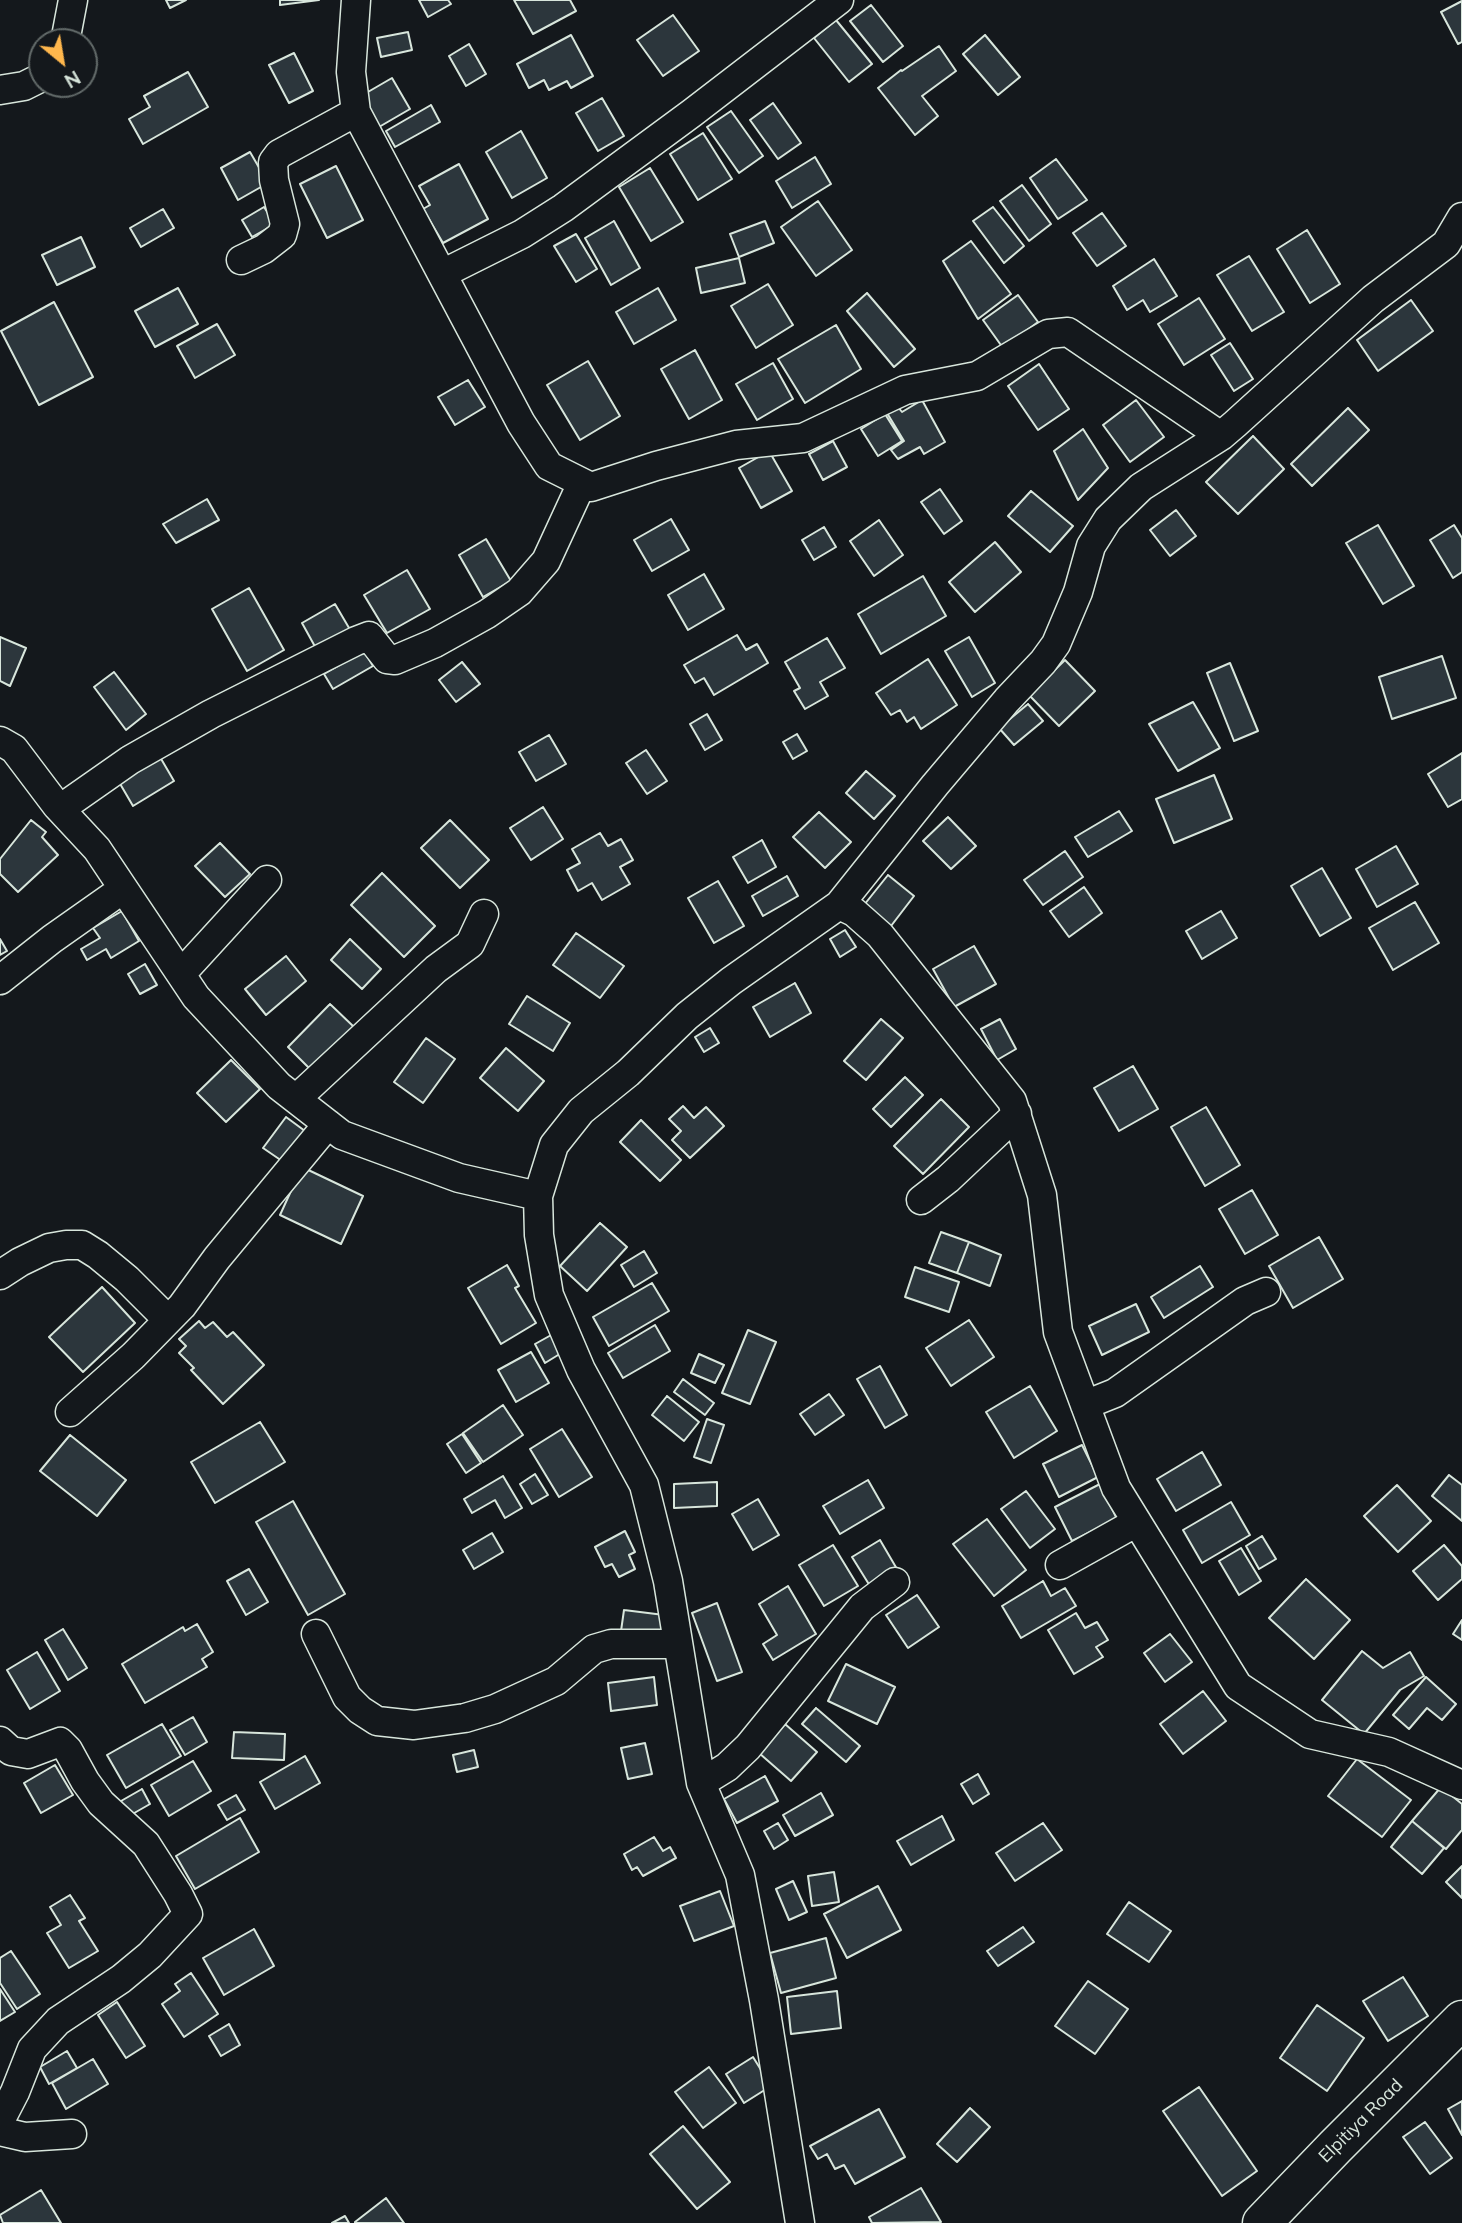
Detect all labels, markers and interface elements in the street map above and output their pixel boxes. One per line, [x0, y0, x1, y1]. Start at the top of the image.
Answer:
north arrow [28, 28, 98, 98]
text: N [60, 65, 85, 93]
street label: Elpitiya Road [1315, 2075, 1407, 2167]

